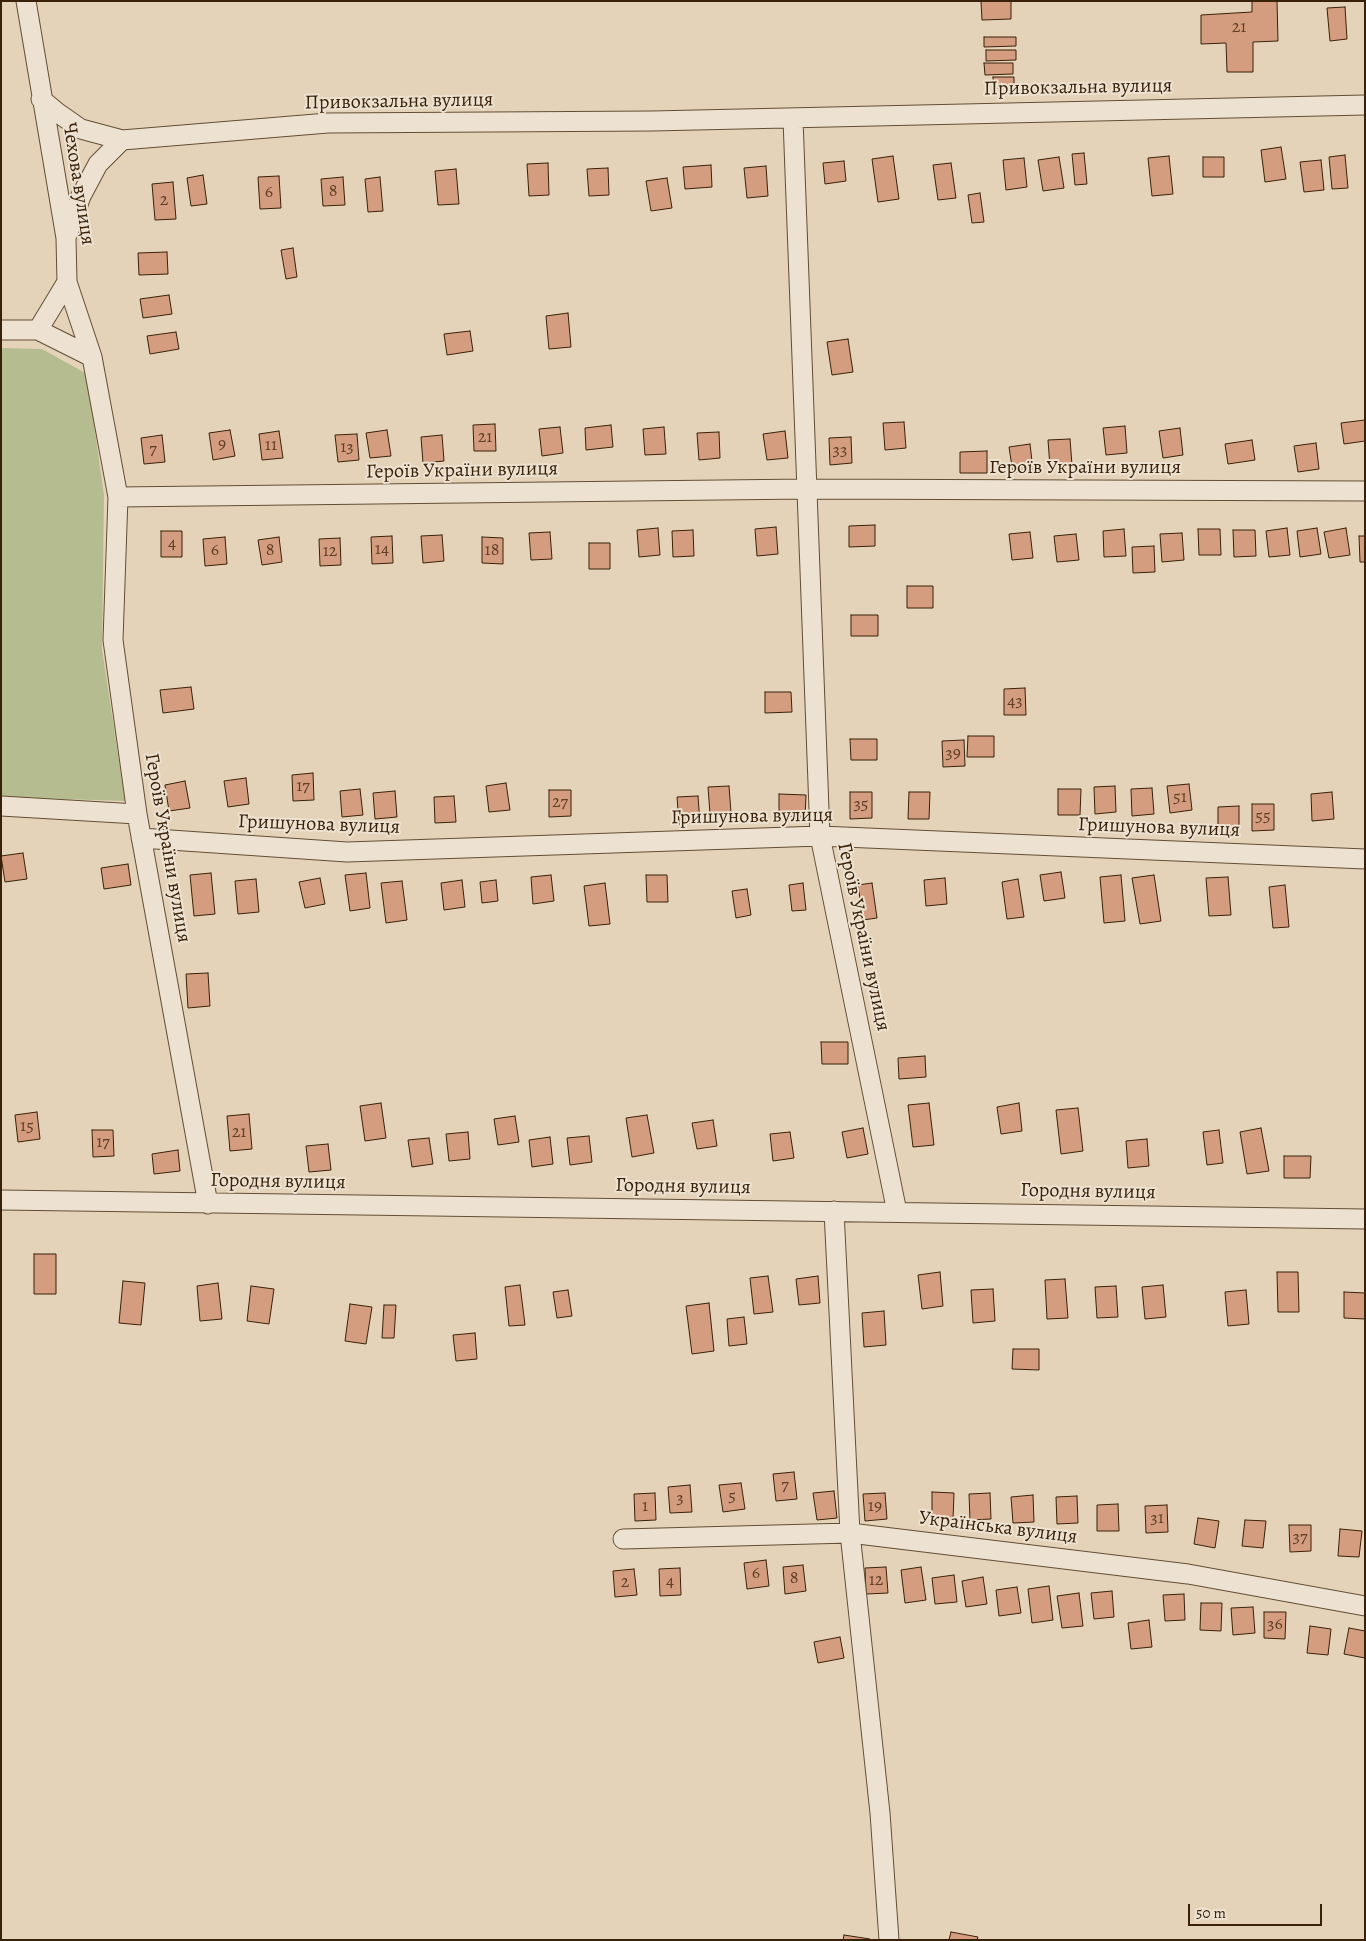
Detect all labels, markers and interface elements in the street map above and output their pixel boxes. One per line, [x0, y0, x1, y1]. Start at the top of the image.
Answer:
house number: 21 [1232, 17, 1246, 39]
street label: Привокзальна вулиця [983, 74, 1173, 102]
street label: Привокзальна вулиця [304, 88, 494, 116]
street label: Чехова вулиця [56, 121, 100, 247]
house number: 8 [329, 181, 337, 203]
house number: 6 [265, 182, 273, 204]
house number: 2 [160, 190, 168, 212]
house number: 21 [478, 427, 492, 449]
house number: 9 [218, 434, 226, 456]
house number: 11 [265, 435, 277, 457]
house number: 13 [340, 437, 354, 459]
house number: 7 [149, 439, 157, 461]
house number: 33 [833, 440, 847, 462]
street label: Героїв України вулиця [989, 456, 1181, 480]
street label: Героїв України вулиця [366, 457, 558, 485]
house number: 4 [168, 533, 176, 555]
house number: 14 [375, 539, 389, 561]
house number: 6 [211, 540, 219, 562]
house number: 8 [266, 540, 274, 562]
house number: 18 [485, 540, 499, 562]
house number: 12 [323, 541, 337, 563]
house number: 43 [1007, 691, 1023, 713]
house number: 39 [945, 743, 961, 765]
street label: Героїв України вулиця [138, 751, 196, 945]
house number: 17 [296, 776, 310, 798]
house number: 51 [1173, 787, 1187, 809]
house number: 27 [552, 792, 568, 814]
house number: 35 [853, 794, 869, 816]
street label: Гришунова вулиця [671, 804, 833, 830]
house number: 55 [1255, 806, 1271, 828]
street label: Гришунова вулиця [238, 810, 400, 840]
street label: Гришунова вулиця [1078, 813, 1240, 843]
street label: Героїв України вулиця [831, 841, 895, 1033]
house number: 15 [20, 1116, 34, 1138]
house number: 21 [232, 1122, 246, 1144]
house number: 17 [96, 1132, 110, 1154]
street label: Городня вулиця [210, 1169, 346, 1195]
street label: Городня вулиця [615, 1174, 751, 1200]
street label: Городня вулиця [1020, 1179, 1156, 1205]
house number: 7 [781, 1475, 789, 1497]
house number: 5 [728, 1486, 736, 1508]
house number: 3 [676, 1488, 684, 1510]
house number: 1 [642, 1496, 648, 1518]
house number: 19 [868, 1496, 882, 1518]
street label: Українська вулиця [917, 1506, 1079, 1550]
house number: 31 [1150, 1508, 1164, 1530]
house number: 37 [1292, 1527, 1308, 1549]
house number: 6 [752, 1563, 760, 1585]
house number: 8 [790, 1568, 798, 1590]
house number: 12 [869, 1570, 883, 1592]
house number: 4 [666, 1571, 674, 1593]
house number: 2 [621, 1572, 629, 1594]
house number: 36 [1267, 1614, 1283, 1636]
scale bar [1191, 1894, 1325, 1926]
text: 50 m [1196, 1903, 1226, 1923]

